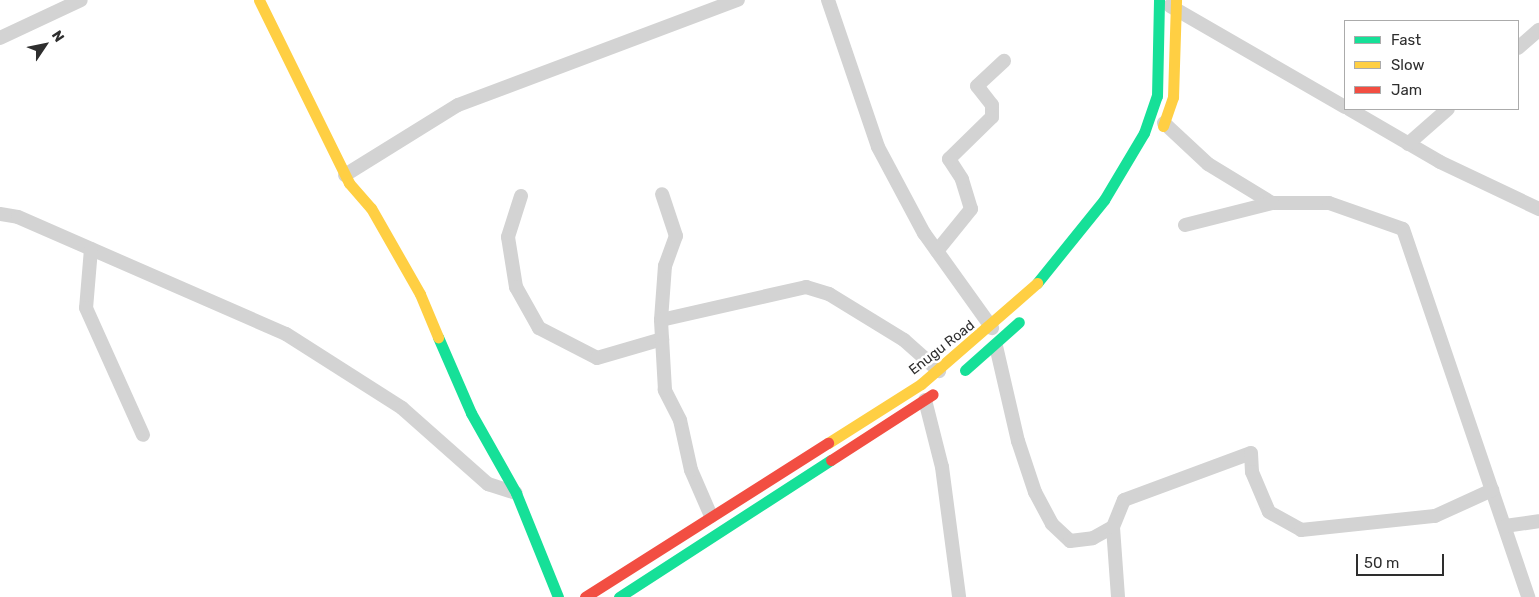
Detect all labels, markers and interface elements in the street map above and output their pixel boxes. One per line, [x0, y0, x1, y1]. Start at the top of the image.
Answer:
north arrow [20, 20, 70, 70]
legend [1344, 20, 1519, 110]
text: N [48, 27, 68, 45]
text: Fast [1391, 31, 1421, 49]
text: Slow [1391, 56, 1424, 74]
text: Jam [1391, 81, 1422, 99]
street label: Enugu Road [906, 317, 978, 379]
scale bar [1359, 544, 1446, 576]
text: 50 m [1364, 554, 1399, 572]

